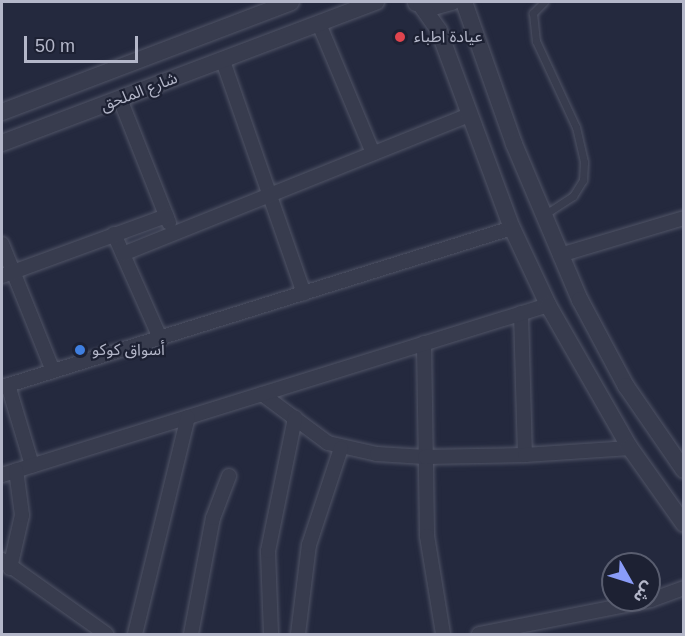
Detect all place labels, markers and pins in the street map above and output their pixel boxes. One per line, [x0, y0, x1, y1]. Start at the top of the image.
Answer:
place label: عيادة اطباء [414, 27, 483, 47]
marker: عيادة اطباء [391, 28, 409, 46]
place label: أسواق كوكو [92, 340, 165, 360]
marker: أسواق كوكو [73, 343, 87, 357]

